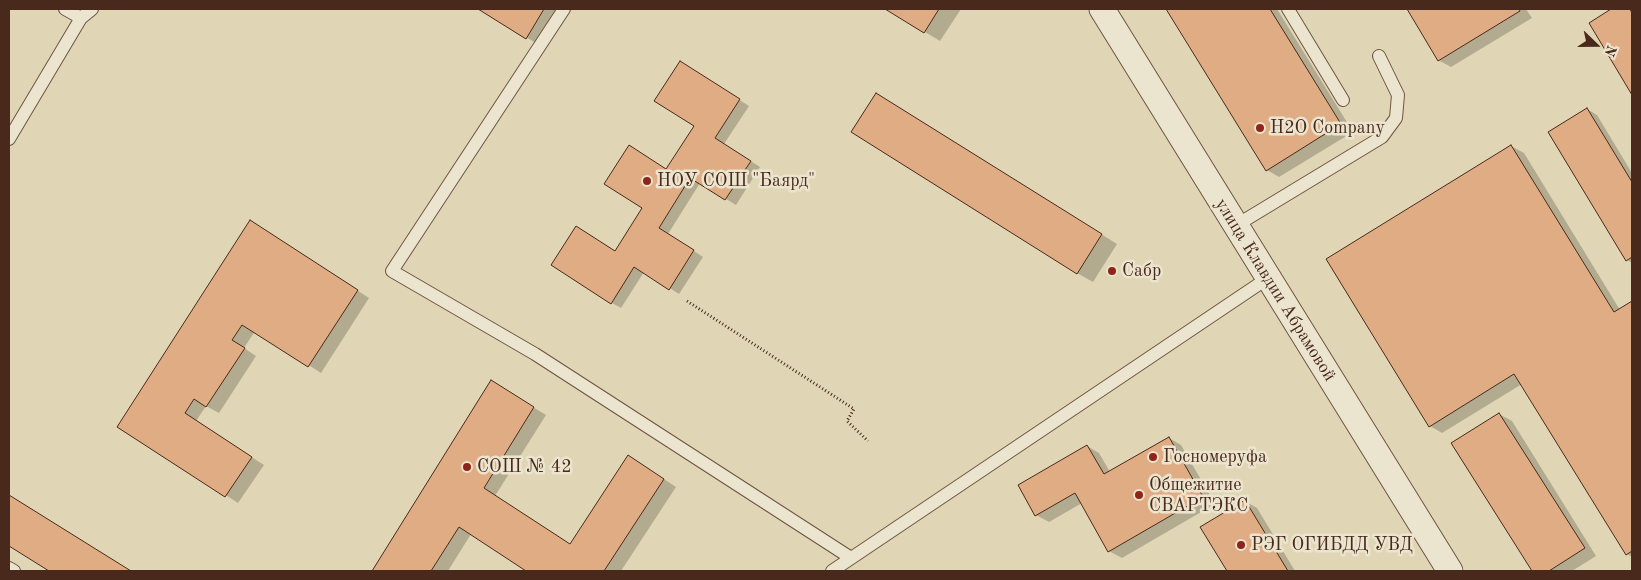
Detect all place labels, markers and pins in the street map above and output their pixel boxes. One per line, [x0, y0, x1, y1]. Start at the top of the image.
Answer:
place label: H2O Company [1270, 117, 1385, 139]
marker: H2O Company [1254, 122, 1266, 134]
place label: НОУ СОШ "Баярд" [657, 170, 815, 192]
marker: НОУ СОШ "Баярд" [641, 175, 653, 187]
place label: Сабр [1122, 260, 1161, 282]
marker: Сабр [1106, 265, 1118, 277]
place label: Госномеруфа [1163, 446, 1267, 468]
marker: Госномеруфа [1147, 451, 1159, 463]
place label: СОШ № 42 [477, 456, 572, 478]
marker: СОШ № 42 [461, 461, 473, 473]
place label: Общежитие СВАРТЭКС [1149, 474, 1248, 516]
marker: Общежитие СВАРТЭКС [1133, 489, 1145, 501]
place label: РЭГ ОГИБДД УВД [1251, 534, 1413, 556]
marker: РЭГ ОГИБДД УВД [1235, 539, 1247, 551]

